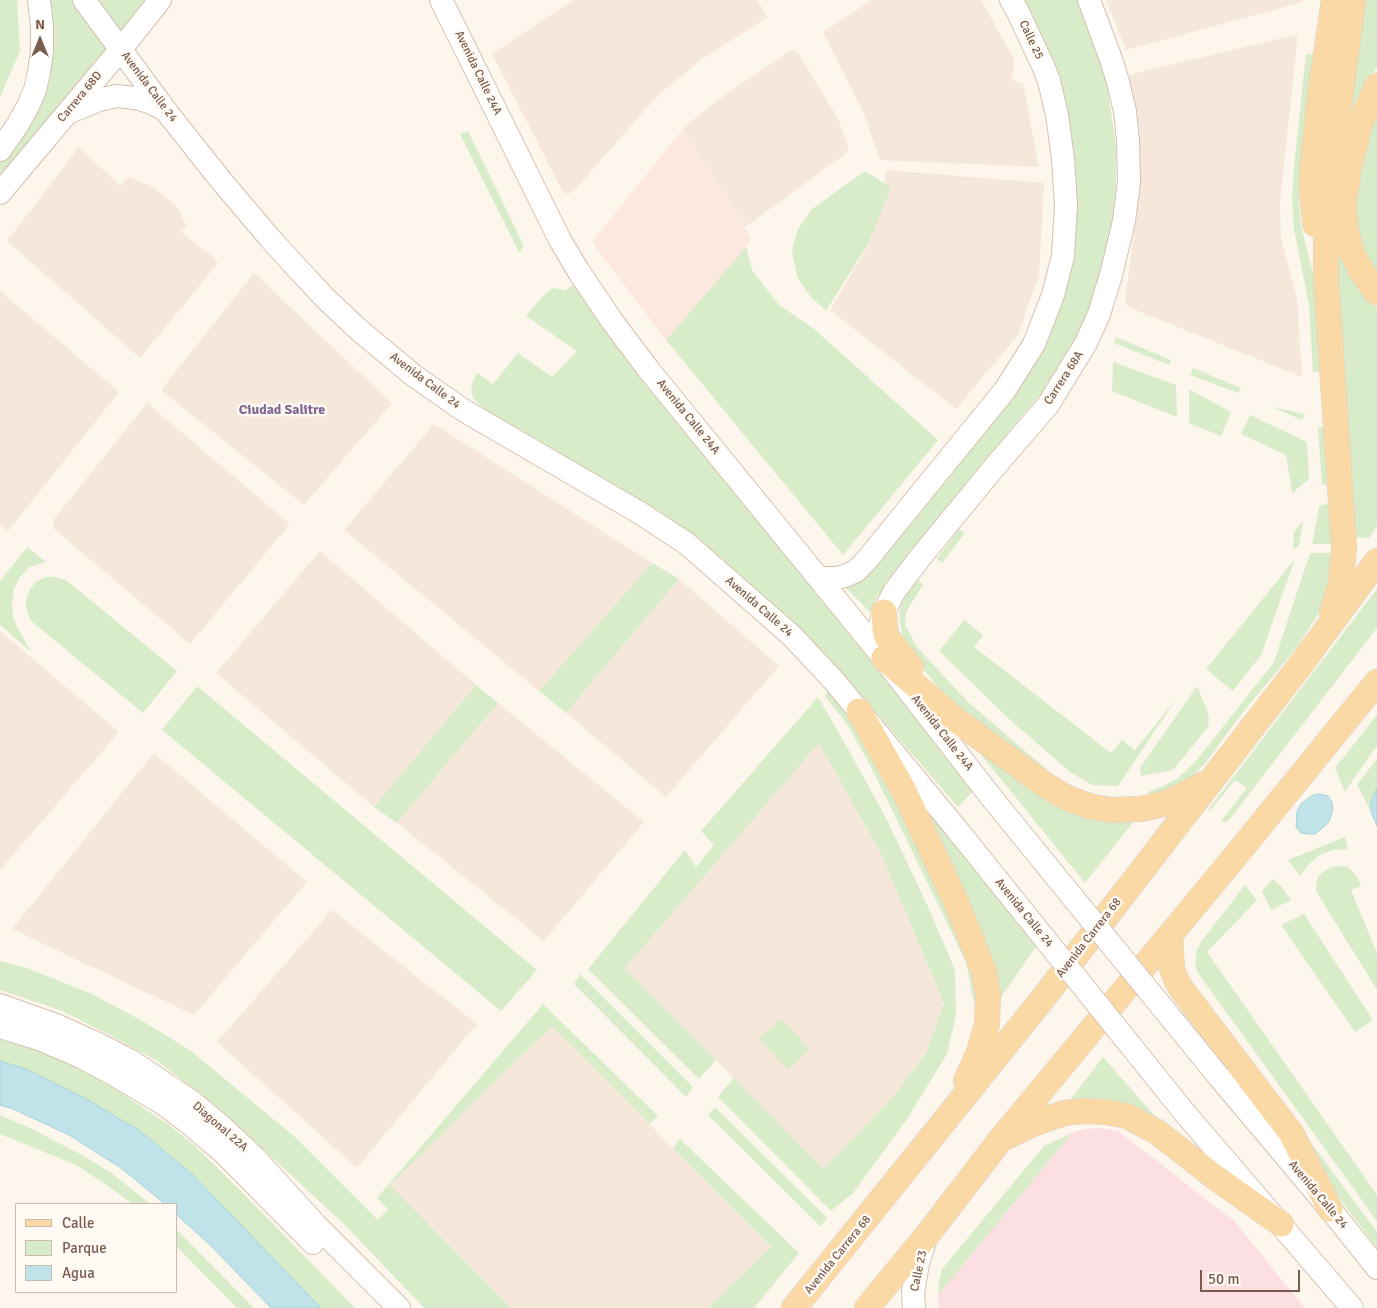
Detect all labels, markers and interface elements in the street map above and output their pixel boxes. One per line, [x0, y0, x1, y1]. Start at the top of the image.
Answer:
north arrow [15, 15, 65, 65]
text: N [35, 16, 45, 33]
street label: Calle 25 [1016, 18, 1046, 62]
street label: Avenida Calle 24A [451, 28, 505, 118]
street label: Avenida Calle 24 [118, 49, 180, 125]
street label: Carrera 68D [55, 69, 105, 125]
street label: Carrera 68A [1041, 348, 1087, 408]
street label: Avenida Calle 24 [387, 350, 463, 412]
street label: Avenida Calle 24A [653, 377, 723, 457]
district label: Ciudad Salitre [239, 402, 325, 418]
street label: Avenida Calle 24 [722, 574, 796, 640]
street label: Avenida Calle 24A [908, 692, 976, 774]
street label: Avenida Calle 24 [992, 875, 1056, 951]
street label: Avenida Carrera 68 [1053, 895, 1125, 981]
street label: Diagonal 22A [189, 1099, 251, 1155]
street label: Avenida Calle 24 [1285, 1158, 1351, 1232]
legend [15, 1203, 178, 1293]
street label: Avenida Carrera 68 [802, 1213, 874, 1297]
text: Calle [62, 1214, 95, 1232]
text: Parque [62, 1239, 107, 1257]
street label: Calle 23 [908, 1249, 930, 1293]
scale bar [1202, 1260, 1302, 1292]
text: Agua [62, 1264, 95, 1282]
text: 50 m [1208, 1270, 1239, 1288]

